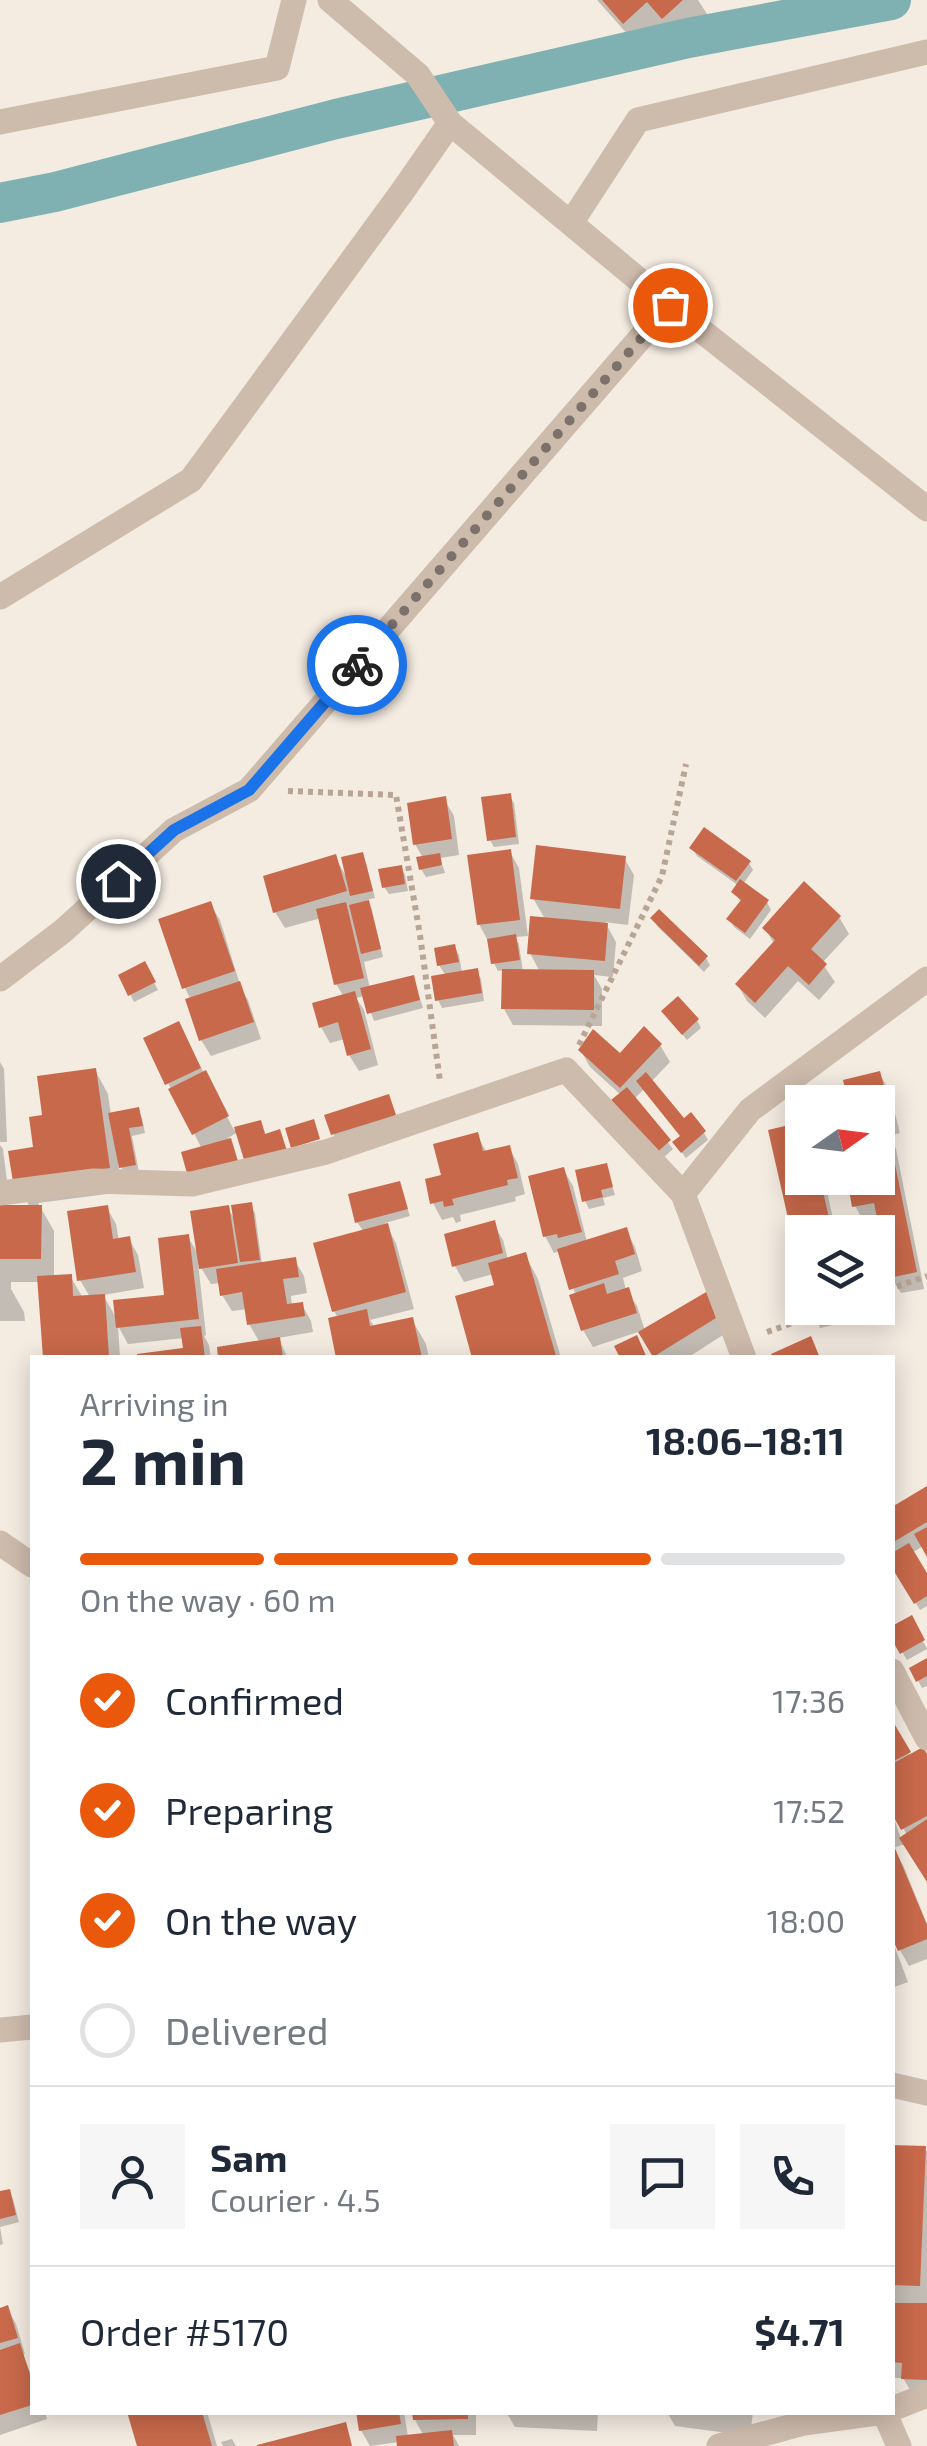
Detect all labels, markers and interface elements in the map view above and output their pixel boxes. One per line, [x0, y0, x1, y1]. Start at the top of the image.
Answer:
pin [628, 263, 713, 348]
icon: bag [643, 278, 698, 333]
courier [307, 615, 407, 715]
icon: bike [330, 638, 385, 693]
pin [76, 839, 161, 924]
icon: home [91, 854, 146, 909]
north arrow [785, 1085, 895, 1195]
map controls [785, 1085, 895, 1325]
button: layers [785, 1215, 895, 1325]
text: Arriving in [80, 1384, 229, 1422]
text: 18:06–18:11 [646, 1417, 845, 1463]
text: 2 min [80, 1420, 246, 1498]
text: On the way · 60 m [80, 1580, 336, 1618]
icon: check [80, 1673, 135, 1728]
text: Confirmed [165, 1677, 344, 1723]
text: 17:36 [772, 1681, 845, 1719]
icon: check [80, 1783, 135, 1838]
text: Preparing [165, 1787, 333, 1833]
text: 17:52 [773, 1791, 845, 1829]
icon: check [80, 1893, 135, 1948]
text: On the way [165, 1897, 357, 1943]
text: 18:00 [767, 1901, 845, 1939]
text: Delivered [165, 2007, 329, 2053]
button: person [80, 2124, 185, 2229]
button: chat [610, 2124, 715, 2229]
button: phone [740, 2124, 845, 2229]
text: Sam [210, 2134, 287, 2180]
text: Courier · 4.5 [210, 2180, 381, 2218]
text: Order #5170 [80, 2308, 289, 2354]
text: $4.71 [754, 2308, 845, 2354]

